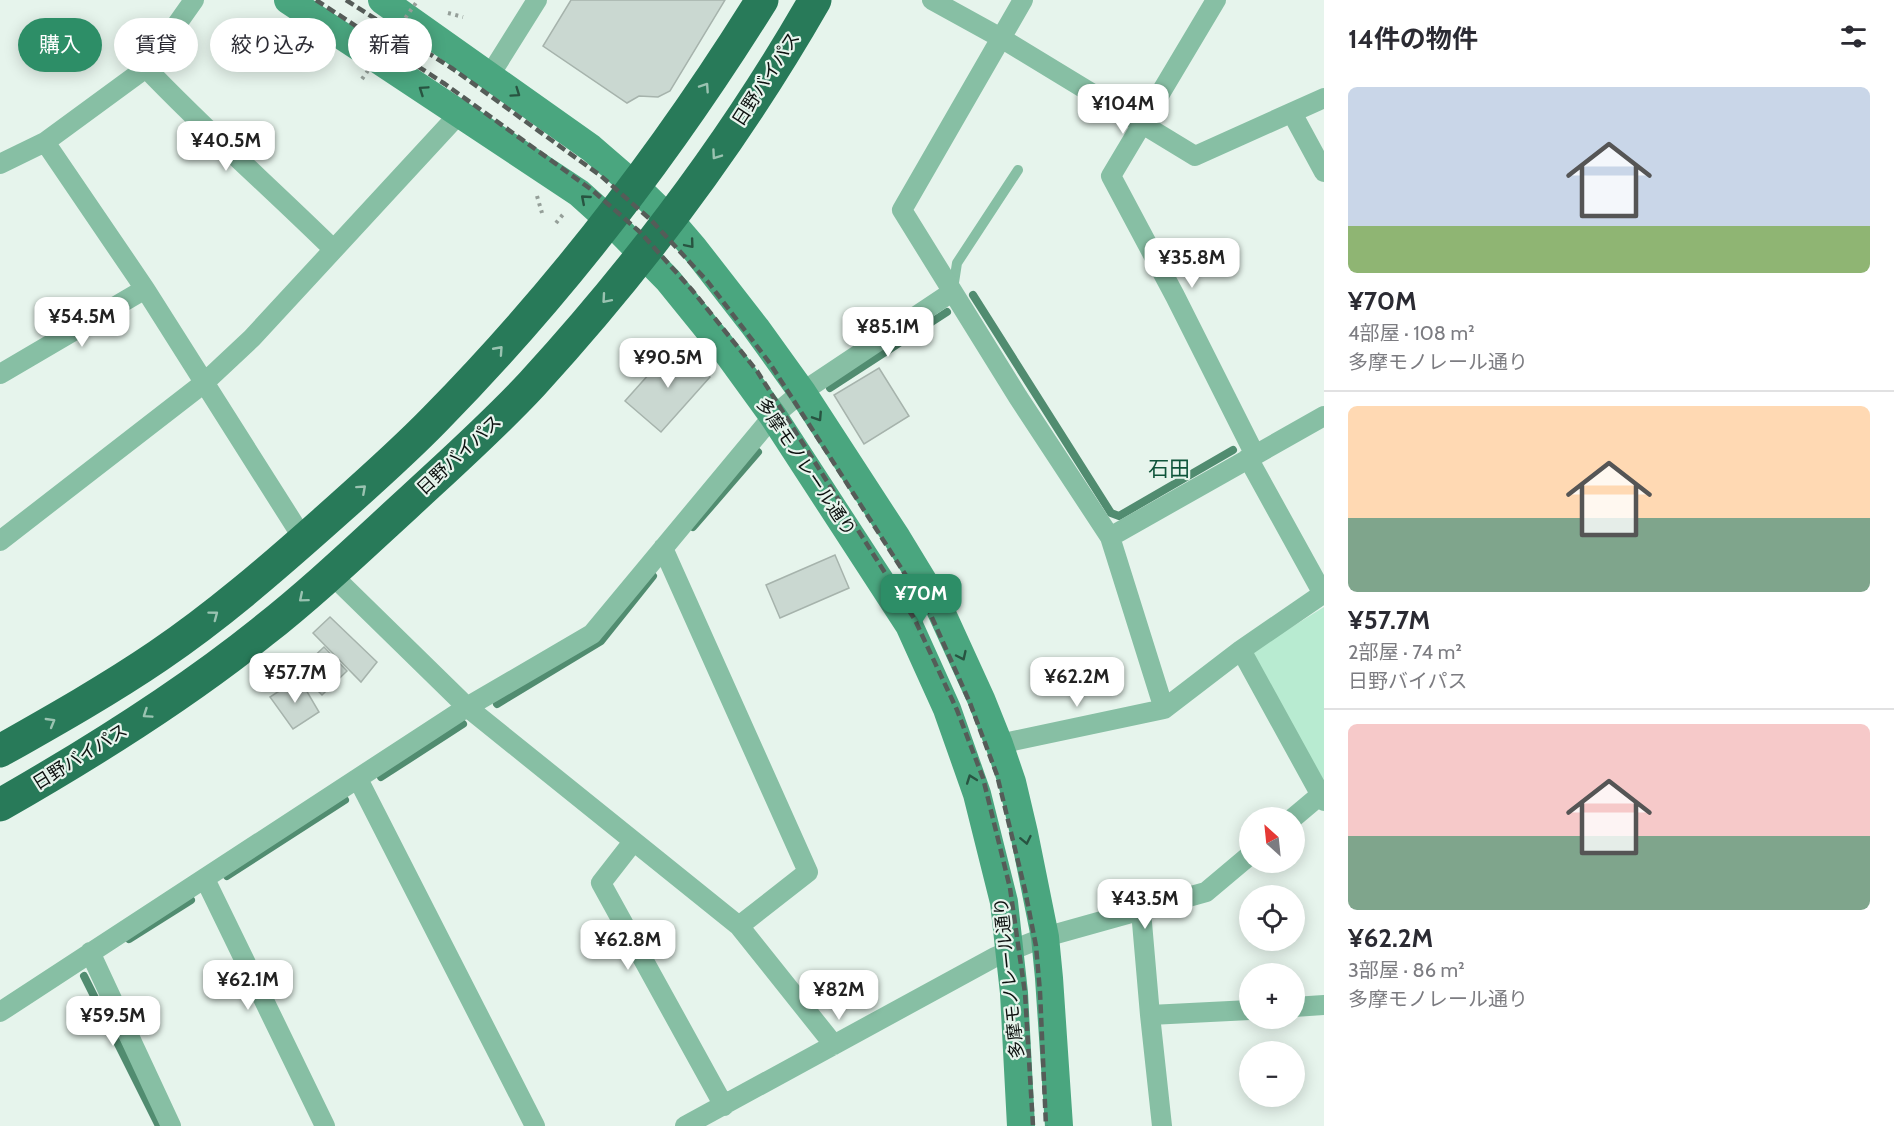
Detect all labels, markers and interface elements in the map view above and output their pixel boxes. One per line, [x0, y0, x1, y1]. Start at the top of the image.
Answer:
chip: 購入 [18, 18, 102, 72]
chip: 賃貸 [114, 18, 198, 72]
chip: 絞り込み [210, 18, 336, 72]
chip: 新着 [348, 18, 432, 72]
icon: filters [1837, 20, 1870, 53]
text: 14件の物件 [1348, 23, 1478, 55]
street label: 日野バイパス [727, 28, 805, 130]
one-way arrow [698, 82, 709, 93]
pin: ¥104M [1081, 84, 1165, 135]
one-way arrow [419, 86, 430, 97]
one-way arrow [510, 86, 521, 97]
text: ¥104M [1092, 91, 1154, 115]
pin: ¥40.5M [177, 121, 275, 172]
icon: home [1555, 126, 1663, 234]
text: ¥40.5M [191, 128, 261, 152]
one-way arrow [711, 149, 723, 159]
one-way arrow [581, 195, 592, 206]
one-way arrow [683, 237, 694, 248]
pin: ¥35.8M [1143, 238, 1241, 289]
text: ¥35.8M [1159, 245, 1225, 269]
text: ¥70M [1348, 285, 1417, 317]
one-way arrow [602, 292, 613, 303]
pin: ¥54.5M [33, 297, 131, 348]
text: ¥54.5M [48, 304, 116, 328]
pin: ¥85.1M [839, 307, 937, 358]
text: ¥85.1M [856, 314, 920, 338]
text: 4部屋 · 108 m² [1348, 321, 1475, 345]
pin: ¥90.5M [619, 338, 717, 389]
text: ¥90.5M [633, 345, 703, 369]
one-way arrow [492, 347, 503, 357]
text: 多摩モノレール通り [1348, 350, 1528, 374]
street label: 多摩モノレール通り [752, 394, 860, 540]
street label: 日野バイパス [412, 410, 506, 500]
one-way arrow [811, 410, 822, 421]
icon: home [1555, 445, 1663, 553]
district label: 石田 [1148, 456, 1190, 481]
one-way arrow [355, 485, 366, 496]
pin: ¥70M [885, 574, 957, 625]
text: ¥70M [895, 581, 947, 605]
one-way arrow [299, 590, 310, 601]
text: ¥57.7M [1348, 604, 1430, 636]
one-way arrow [207, 612, 218, 623]
text: 2部屋 · 74 m² [1348, 640, 1462, 664]
one-way arrow [954, 650, 966, 661]
pin: ¥57.7M [246, 653, 344, 704]
pin: ¥62.2M [1028, 657, 1126, 708]
text: ¥57.7M [263, 660, 327, 684]
text: ¥62.2M [1044, 664, 1110, 688]
text: 日野バイパス [1348, 669, 1468, 693]
one-way arrow [143, 707, 154, 718]
one-way arrow [44, 717, 55, 729]
street label: 日野バイパス [29, 719, 131, 795]
icon: home [1555, 763, 1663, 871]
one-way arrow [966, 774, 979, 784]
north arrow [1239, 807, 1305, 873]
map controls [1239, 807, 1305, 1107]
one-way arrow [1019, 834, 1032, 844]
pin: ¥43.5M [1096, 879, 1194, 930]
button: locate [1239, 885, 1305, 951]
text: ¥43.5M [1111, 886, 1179, 910]
street label: 多摩モノレール通り [990, 896, 1028, 1060]
pin: ¥62.8M [579, 920, 677, 971]
text: ¥62.2M [1348, 922, 1433, 954]
text: ¥62.8M [594, 927, 662, 951]
text: 3部屋 · 86 m² [1348, 958, 1465, 982]
pin: ¥62.1M [199, 960, 297, 1011]
button: + [1239, 963, 1305, 1029]
text: ¥62.1M [217, 967, 279, 991]
pin: ¥82M [803, 970, 875, 1021]
text: ¥82M [813, 977, 865, 1001]
text: 多摩モノレール通り [1348, 987, 1528, 1011]
pin: ¥59.5M [64, 996, 162, 1047]
text: ¥59.5M [80, 1003, 146, 1027]
button: − [1239, 1041, 1305, 1107]

